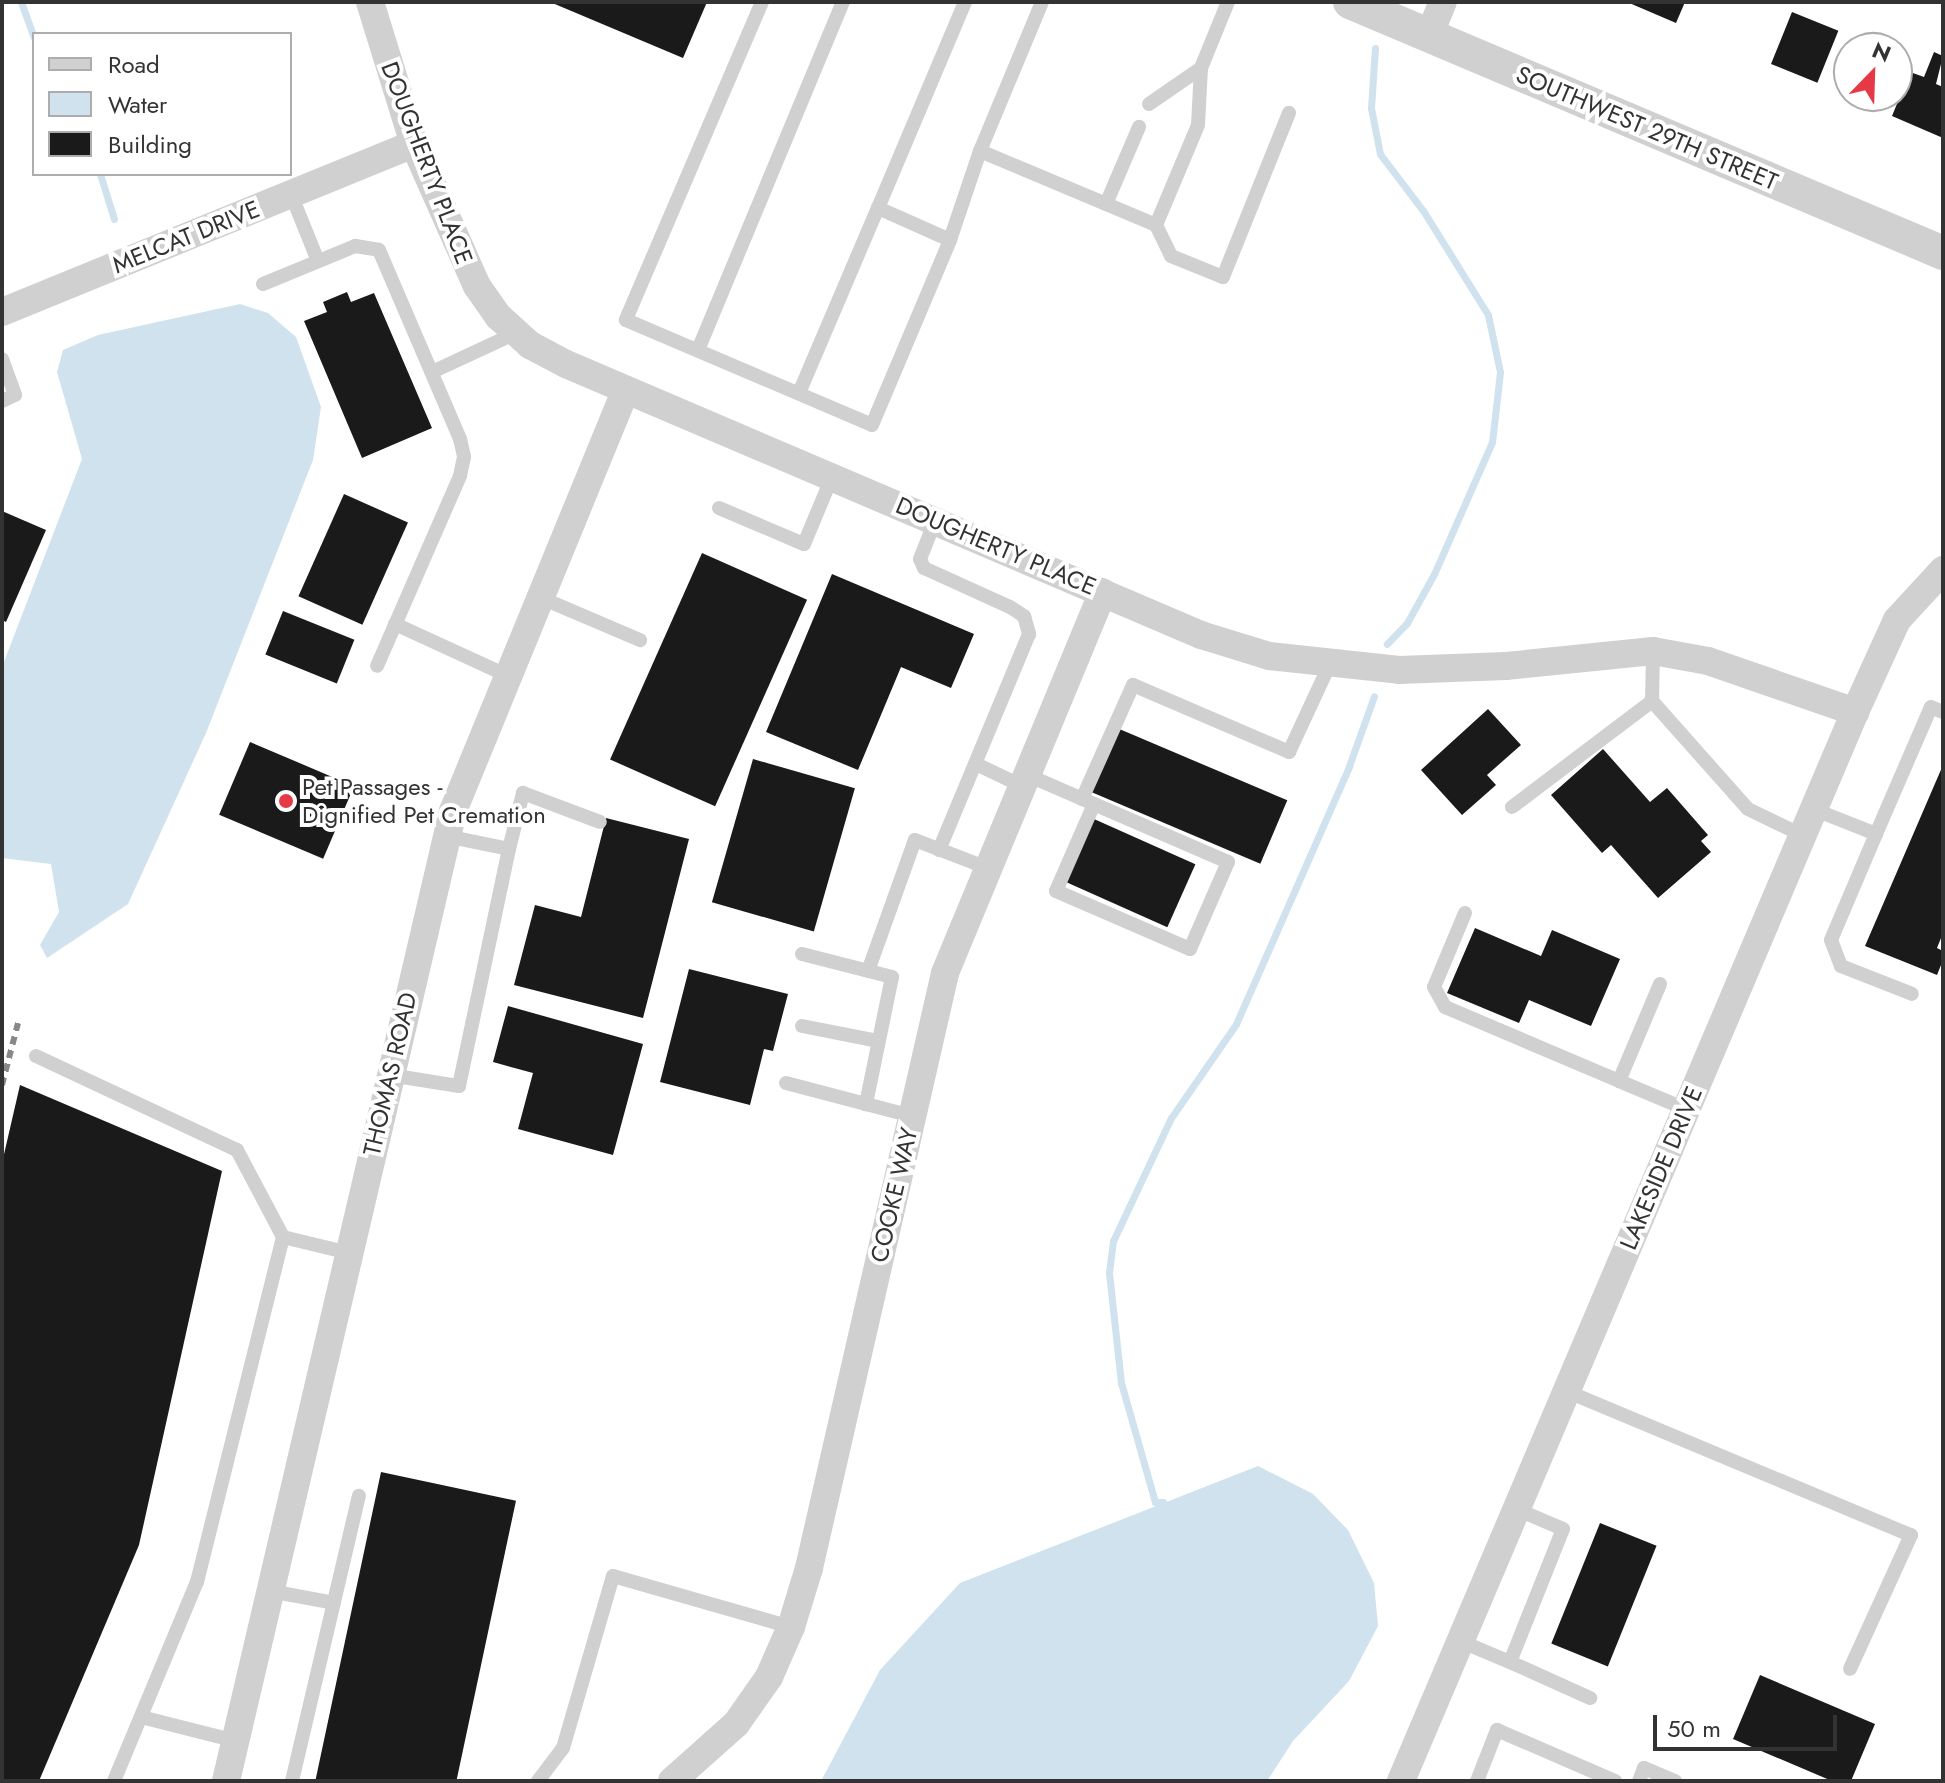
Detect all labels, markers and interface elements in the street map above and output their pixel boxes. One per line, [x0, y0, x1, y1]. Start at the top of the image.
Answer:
legend [32, 32, 292, 176]
north arrow [1833, 32, 1913, 112]
text: N [1867, 34, 1896, 70]
text: Road [108, 47, 160, 82]
street label: DOUGHERTY PLACE [375, 58, 479, 268]
street label: SOUTHWEST 29TH STREET [1512, 60, 1782, 196]
text: Water [108, 87, 167, 122]
text: Building [108, 127, 192, 162]
street label: MELCAT DRIVE [108, 194, 264, 280]
street label: DOUGHERTY PLACE [892, 491, 1100, 601]
place label: Pet Passages - Dignified Pet Cremation [302, 773, 546, 829]
marker: Pet Passages - Dignified Pet Cremation [277, 792, 295, 810]
street label: THOMAS ROAD [357, 990, 423, 1158]
street label: LAKESIDE DRIVE [1614, 1082, 1708, 1254]
street label: COOKE WAY [865, 1125, 923, 1265]
scale bar [1657, 1699, 1841, 1749]
text: 50 m [1667, 1711, 1721, 1746]

